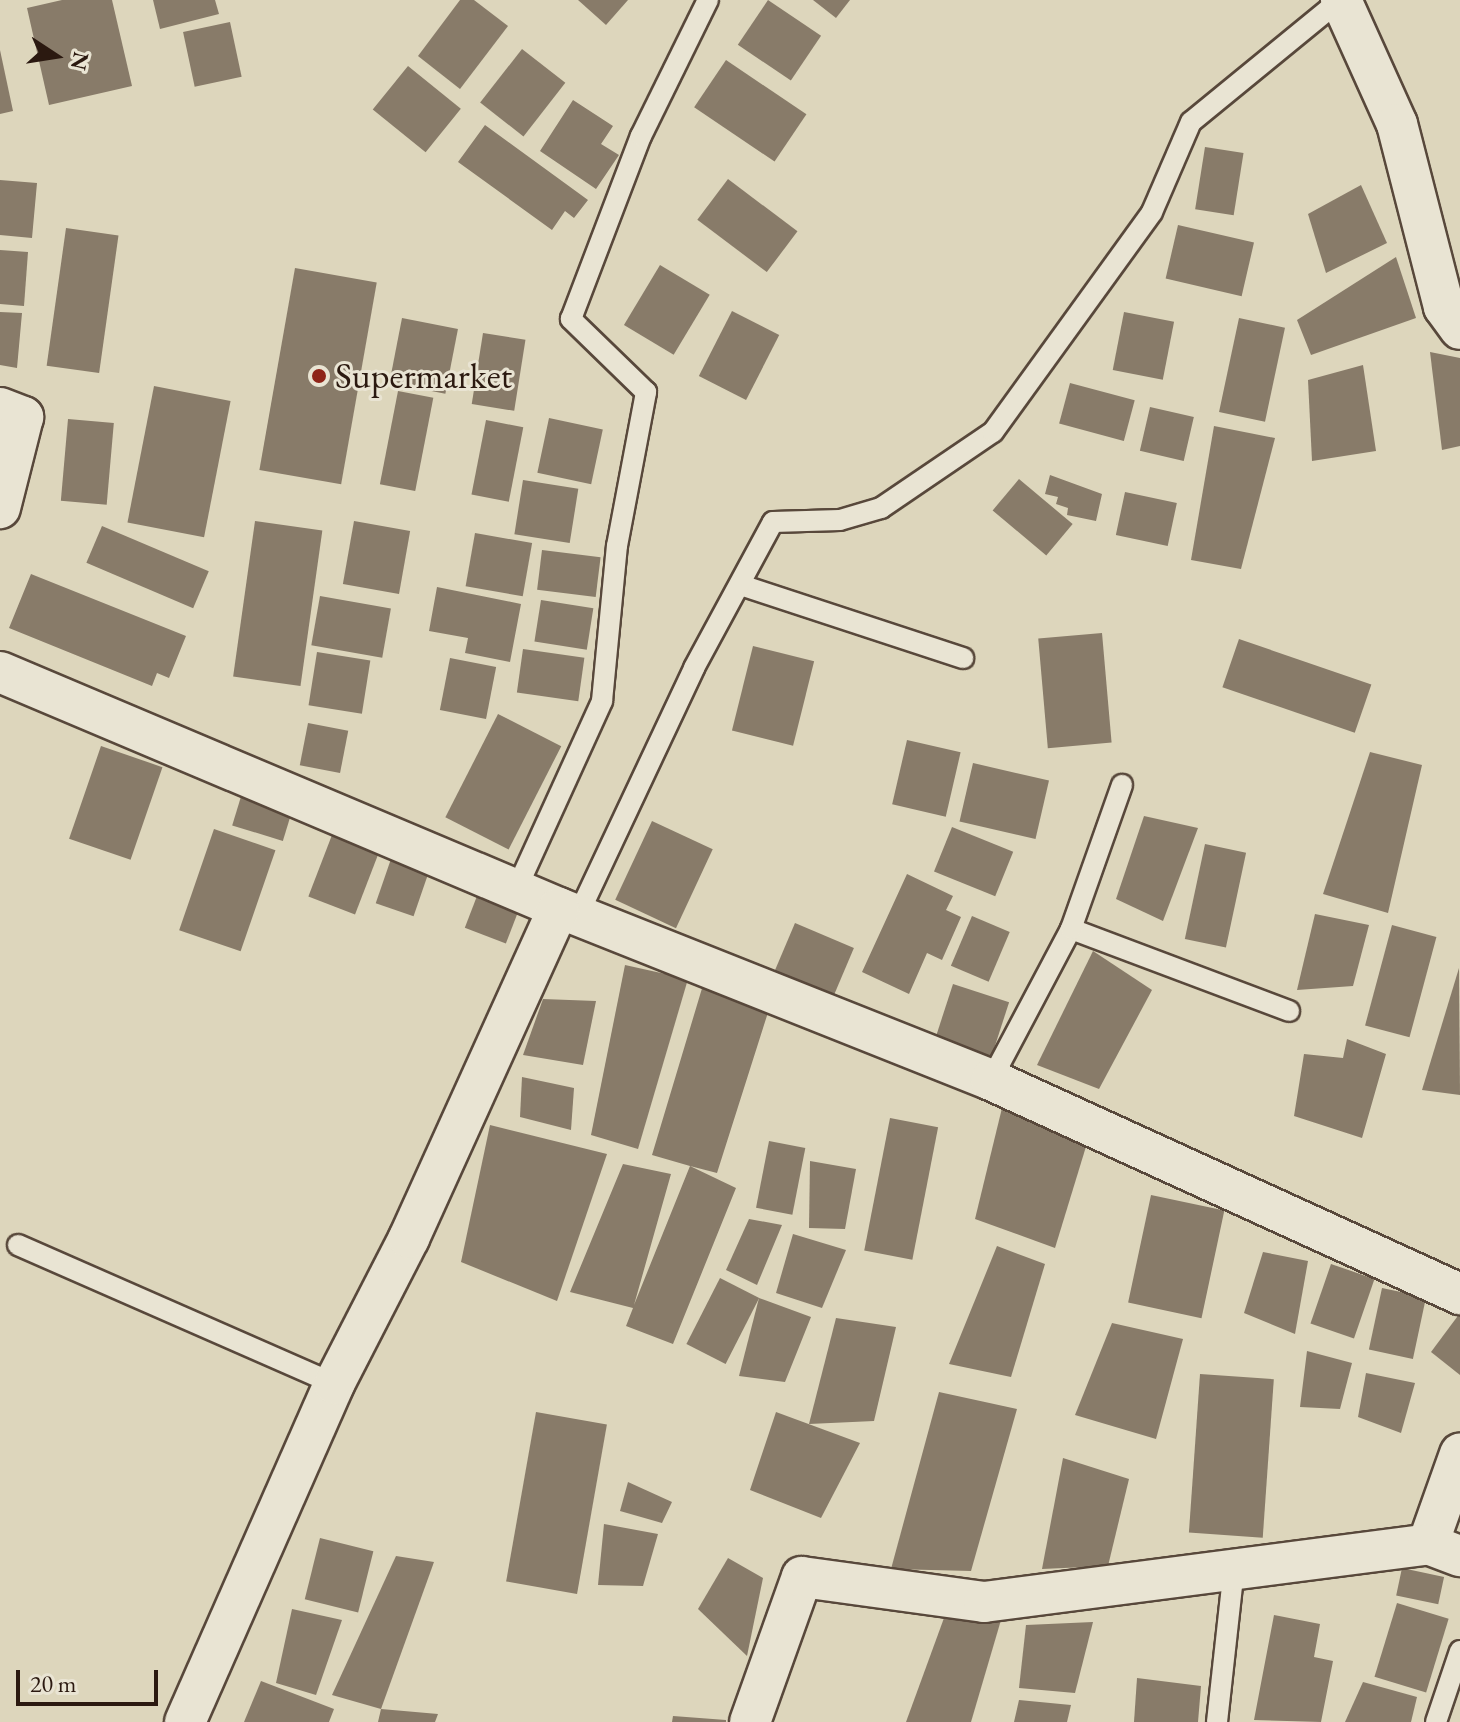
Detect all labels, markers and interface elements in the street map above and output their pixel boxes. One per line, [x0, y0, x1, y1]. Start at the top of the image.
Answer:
north arrow [16, 16, 96, 96]
text: N [64, 49, 96, 73]
place label: Supermarket [335, 354, 512, 398]
marker: Supermarket [310, 367, 328, 385]
scale bar [20, 1654, 162, 1704]
text: 20 m [30, 1668, 77, 1699]

